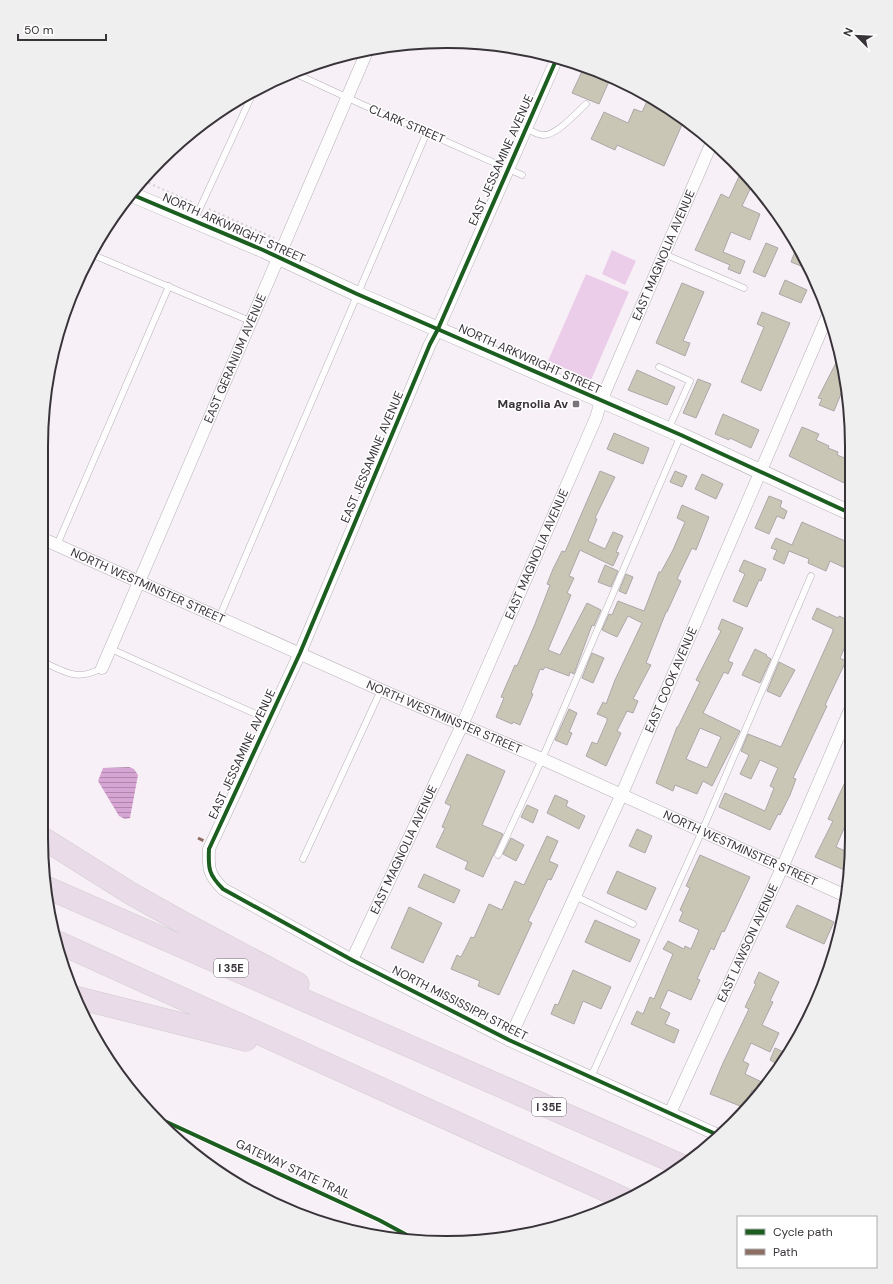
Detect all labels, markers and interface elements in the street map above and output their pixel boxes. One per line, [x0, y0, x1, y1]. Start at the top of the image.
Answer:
scale bar [18, 16, 106, 42]
north arrow [837, 16, 877, 56]
text: 50 m [24, 22, 53, 38]
text: N [840, 25, 856, 38]
street label: EAST JESSAMINE AVENUE [465, 92, 537, 228]
street label: CLARK STREET [367, 101, 448, 147]
street label: EAST MAGNOLIA AVENUE [629, 187, 699, 323]
street label: NORTH ARKWRIGHT STREET [160, 189, 308, 267]
street label: EAST GERANIUM AVENUE [200, 291, 270, 426]
street label: NORTH ARKWRIGHT STREET [456, 320, 604, 398]
street label: EAST JESSAMINE AVENUE [337, 388, 407, 525]
place label: Magnolia Av [498, 396, 568, 412]
marker: Magnolia Av [571, 399, 581, 409]
street label: EAST MAGNOLIA AVENUE [501, 486, 572, 622]
street label: NORTH WESTMINSTER STREET [68, 544, 228, 627]
street label: EAST COOK AVENUE [641, 624, 701, 735]
street label: NORTH WESTMINSTER STREET [364, 676, 524, 757]
street label: EAST JESSAMINE AVENUE [205, 686, 279, 822]
street label: EAST MAGNOLIA AVENUE [367, 782, 441, 917]
street label: NORTH WESTMINSTER STREET [661, 807, 820, 890]
street label: EAST LAWSON AVENUE [714, 881, 782, 1005]
road number: I 35E [214, 959, 248, 977]
street label: NORTH MISSISSIPPI STREET [390, 962, 531, 1044]
road number: I 35E [532, 1098, 566, 1116]
street label: GATEWAY STATE TRAIL [233, 1135, 353, 1203]
legend [737, 1216, 877, 1268]
text: Cycle path [773, 1224, 833, 1240]
text: Path [773, 1244, 798, 1260]

